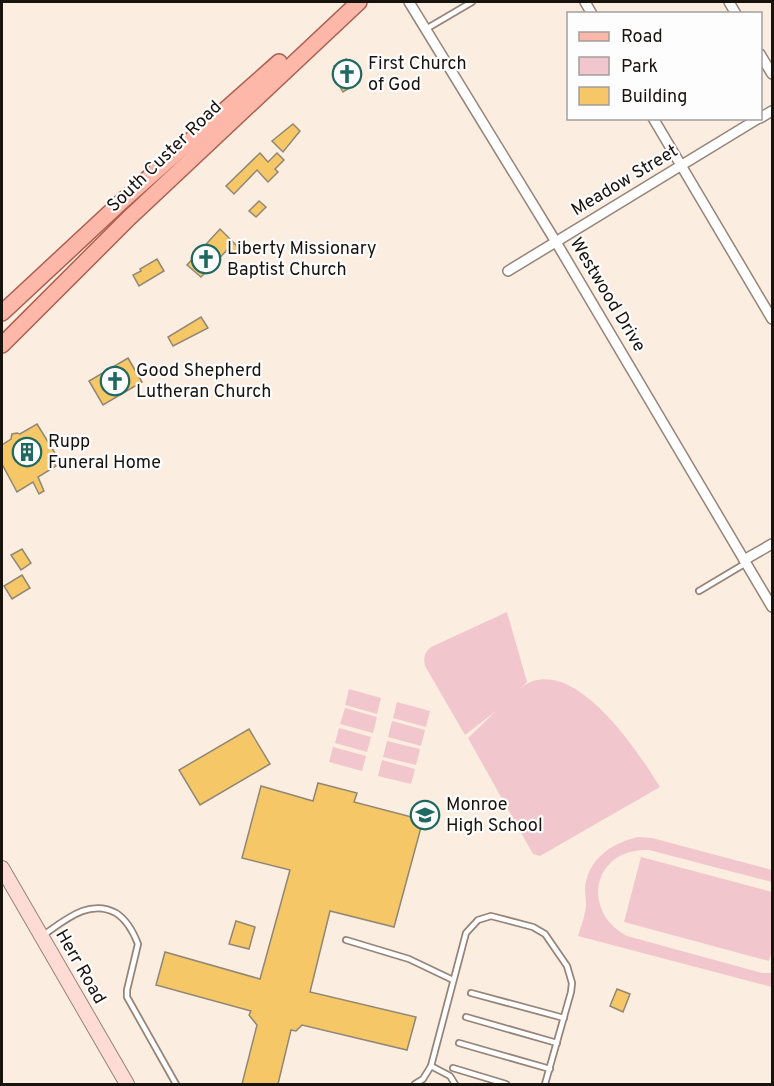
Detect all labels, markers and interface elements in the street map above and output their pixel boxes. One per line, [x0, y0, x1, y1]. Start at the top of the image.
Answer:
legend [567, 12, 762, 120]
text: Road [621, 26, 663, 49]
place label: First Church of God [368, 53, 467, 97]
text: Park [621, 56, 658, 79]
church icon: First Church of God [331, 58, 363, 90]
text: Building [621, 86, 687, 109]
street label: South Custer Road [103, 96, 227, 218]
street label: Meadow Street [567, 140, 683, 222]
street label: Westwood Drive [564, 234, 650, 356]
place label: Liberty Missionary Baptist Church [227, 238, 376, 282]
church icon: Liberty Missionary Baptist Church [190, 243, 222, 275]
place label: Good Shepherd Lutheran Church [136, 360, 271, 404]
church icon: Good Shepherd Lutheran Church [99, 365, 131, 397]
place label: Rupp Funeral Home [48, 431, 161, 475]
building icon: Rupp Funeral Home [11, 436, 43, 468]
place label: Monroe High School [446, 794, 543, 838]
school or university icon: Monroe High School [409, 799, 441, 831]
street label: Herr Road [49, 926, 111, 1008]

